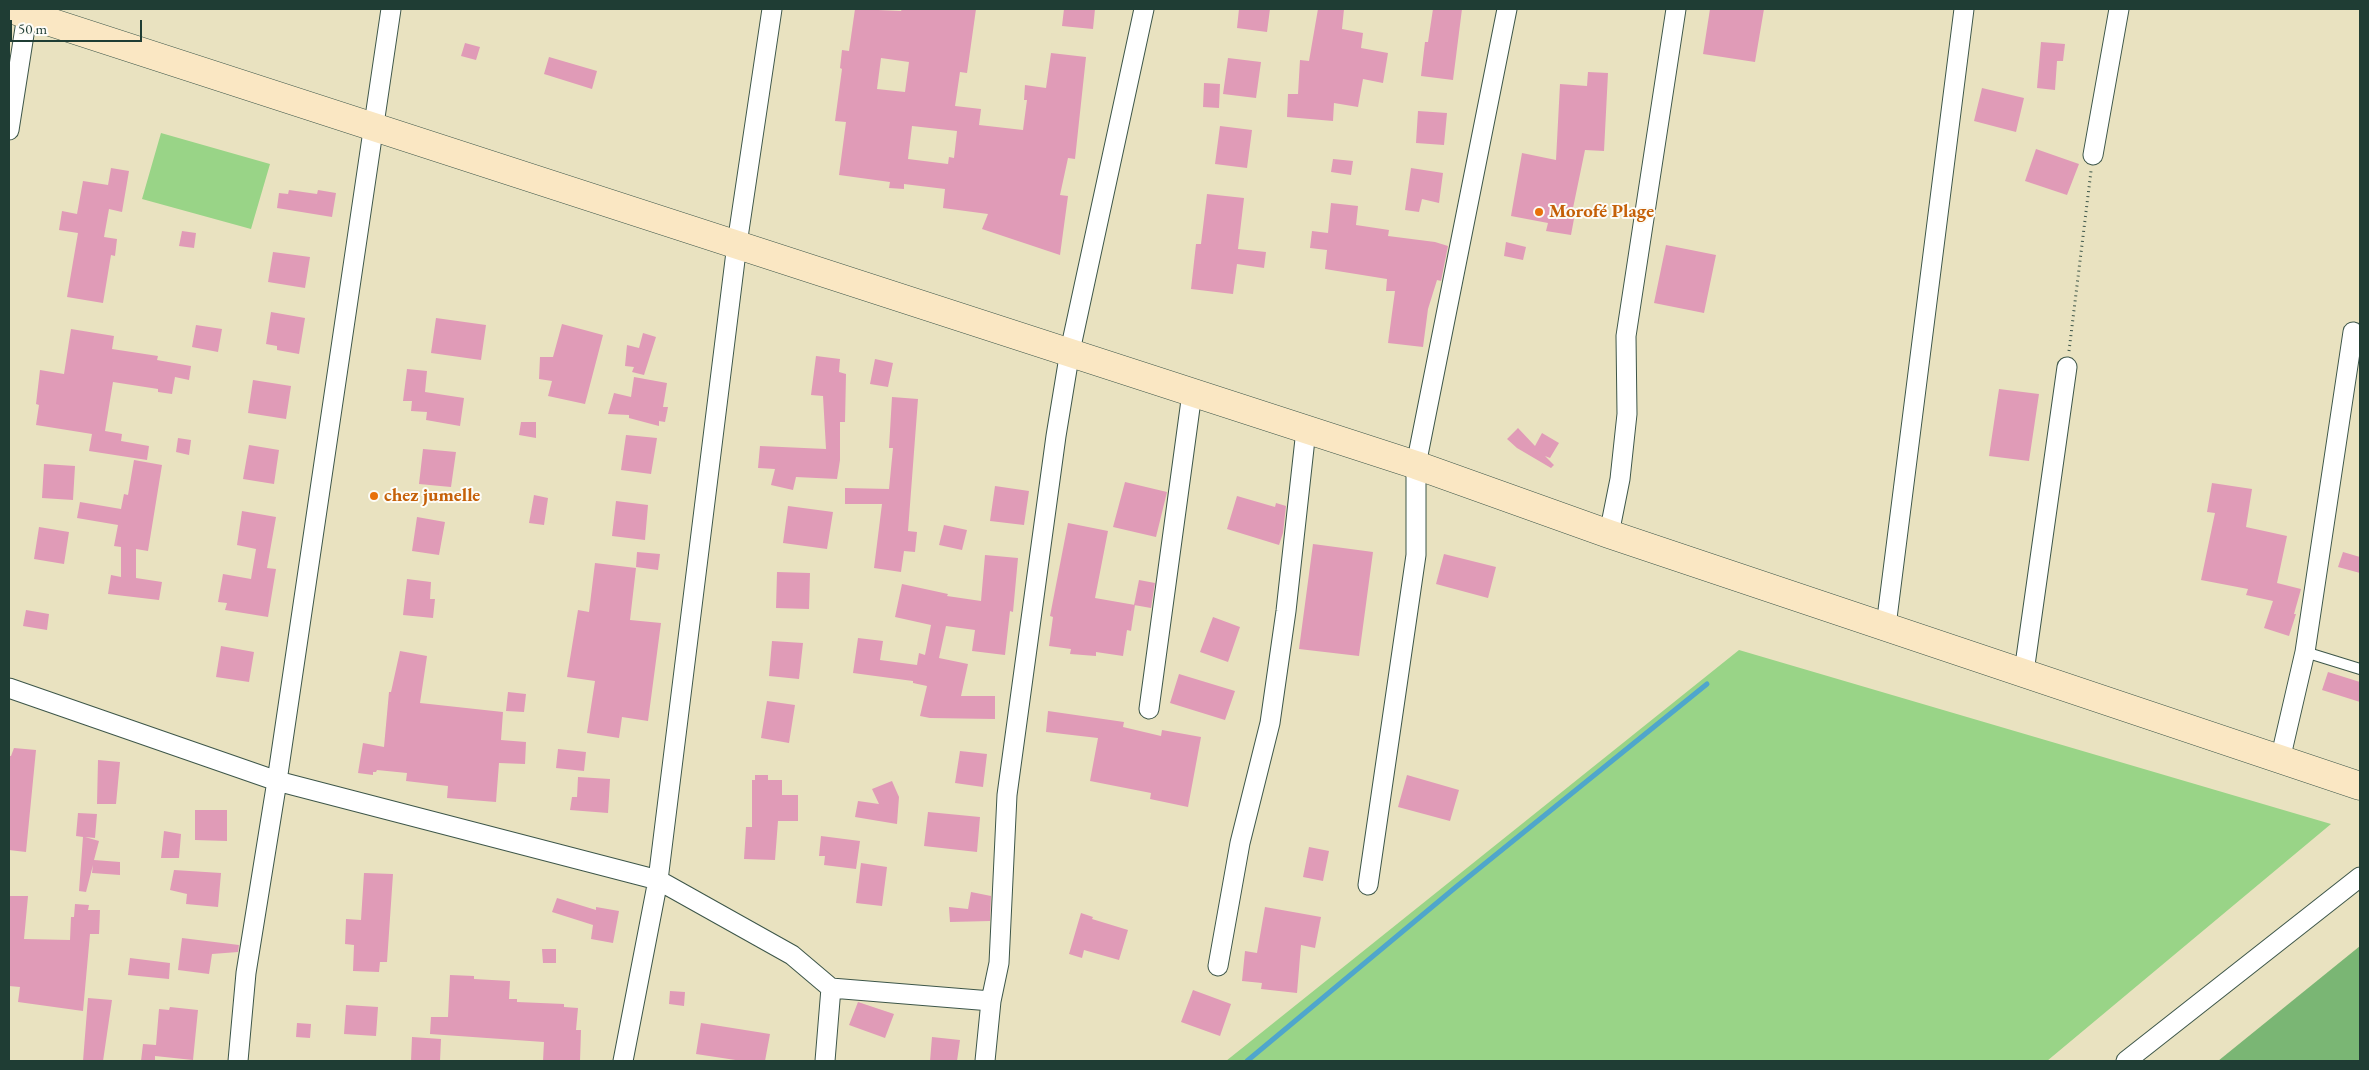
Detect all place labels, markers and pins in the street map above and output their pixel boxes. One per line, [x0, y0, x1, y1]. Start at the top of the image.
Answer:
place label: Morofé Plage [1549, 201, 1654, 223]
marker: Morofé Plage [1533, 206, 1545, 218]
place label: chez jumelle [384, 485, 480, 507]
marker: chez jumelle [368, 490, 380, 502]

